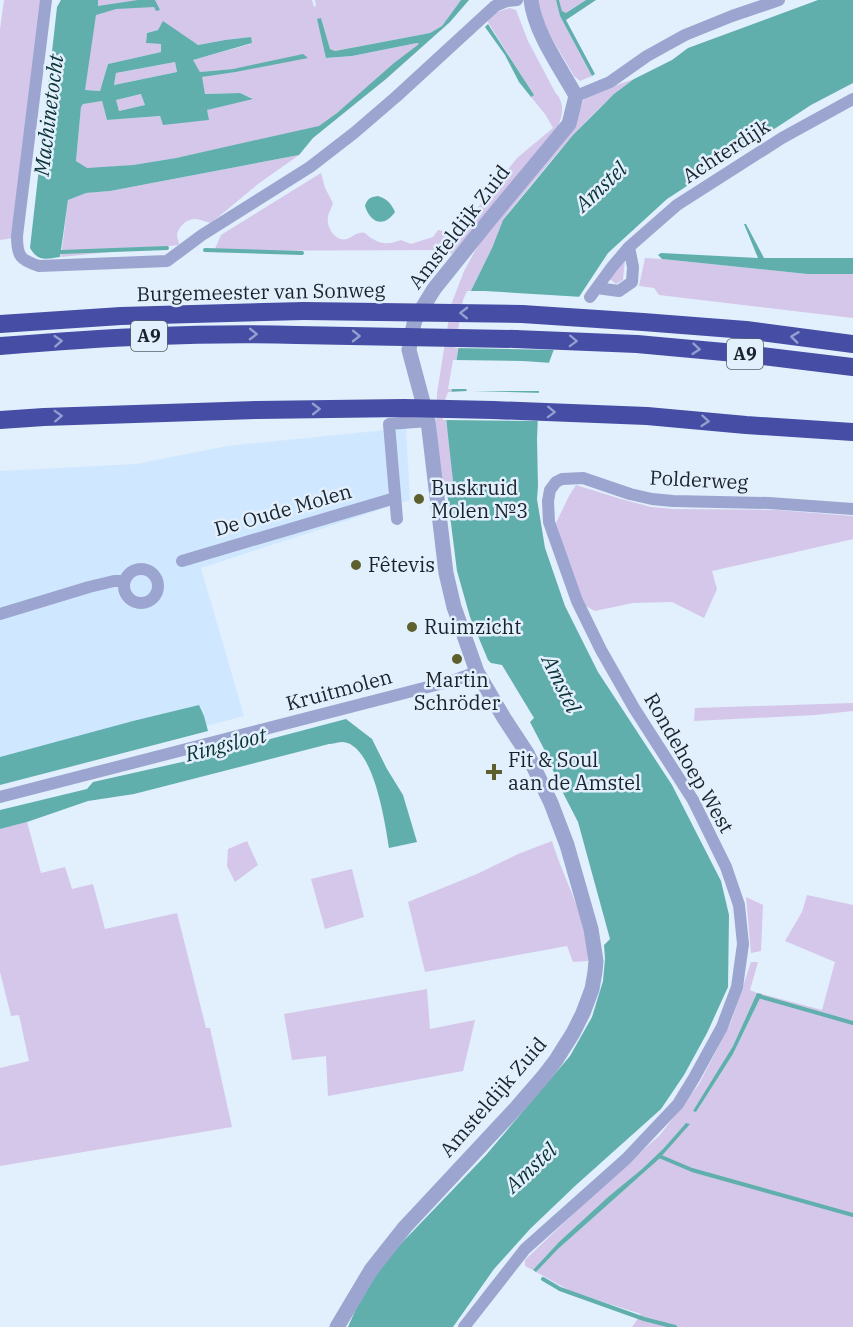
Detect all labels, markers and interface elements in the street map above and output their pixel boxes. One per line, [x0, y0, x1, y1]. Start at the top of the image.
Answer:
water label: Machinetocht [27, 52, 69, 178]
street label: Achterdijk [677, 112, 775, 189]
water label: Amstel [567, 154, 633, 219]
street label: Amsteldijk Zuid [402, 159, 516, 294]
street label: Burgemeester van Sonweg [136, 276, 386, 307]
one-way arrow [459, 307, 468, 319]
road number: A9 [131, 321, 167, 351]
one-way arrow [249, 327, 258, 340]
one-way arrow [351, 330, 360, 342]
one-way arrow [790, 331, 800, 343]
one-way arrow [54, 335, 63, 348]
one-way arrow [569, 335, 578, 348]
road number: A9 [727, 339, 763, 369]
one-way arrow [691, 342, 700, 355]
one-way arrow [311, 403, 320, 415]
one-way arrow [547, 405, 556, 418]
one-way arrow [54, 410, 63, 423]
one-way arrow [701, 414, 710, 427]
street label: Polderweg [649, 463, 749, 496]
place label: Buskruid Molen №3 [431, 474, 528, 524]
street label: De Oude Molen [211, 477, 355, 542]
marker: Buskruid Molen №3 [412, 492, 426, 506]
place label: Fêtevis [368, 551, 435, 578]
marker: Fêtevis [349, 558, 363, 572]
place label: Ruimzicht [424, 613, 521, 640]
marker: Ruimzicht [405, 620, 419, 634]
water label: Amstel [535, 648, 588, 718]
marker: Martin Schröder [450, 652, 464, 666]
street label: Kruitmolen [283, 662, 395, 717]
place label: Martin Schröder [414, 666, 500, 716]
street label: Rondehoep West [638, 688, 741, 838]
water label: Ringsloot [181, 720, 270, 768]
place label: Fit & Soul aan de Amstel [508, 746, 641, 796]
marker: Fit & Soul aan de Amstel [485, 763, 503, 781]
street label: Amsteldijk Zuid [433, 1031, 552, 1162]
water label: Amstel [497, 1135, 563, 1200]

